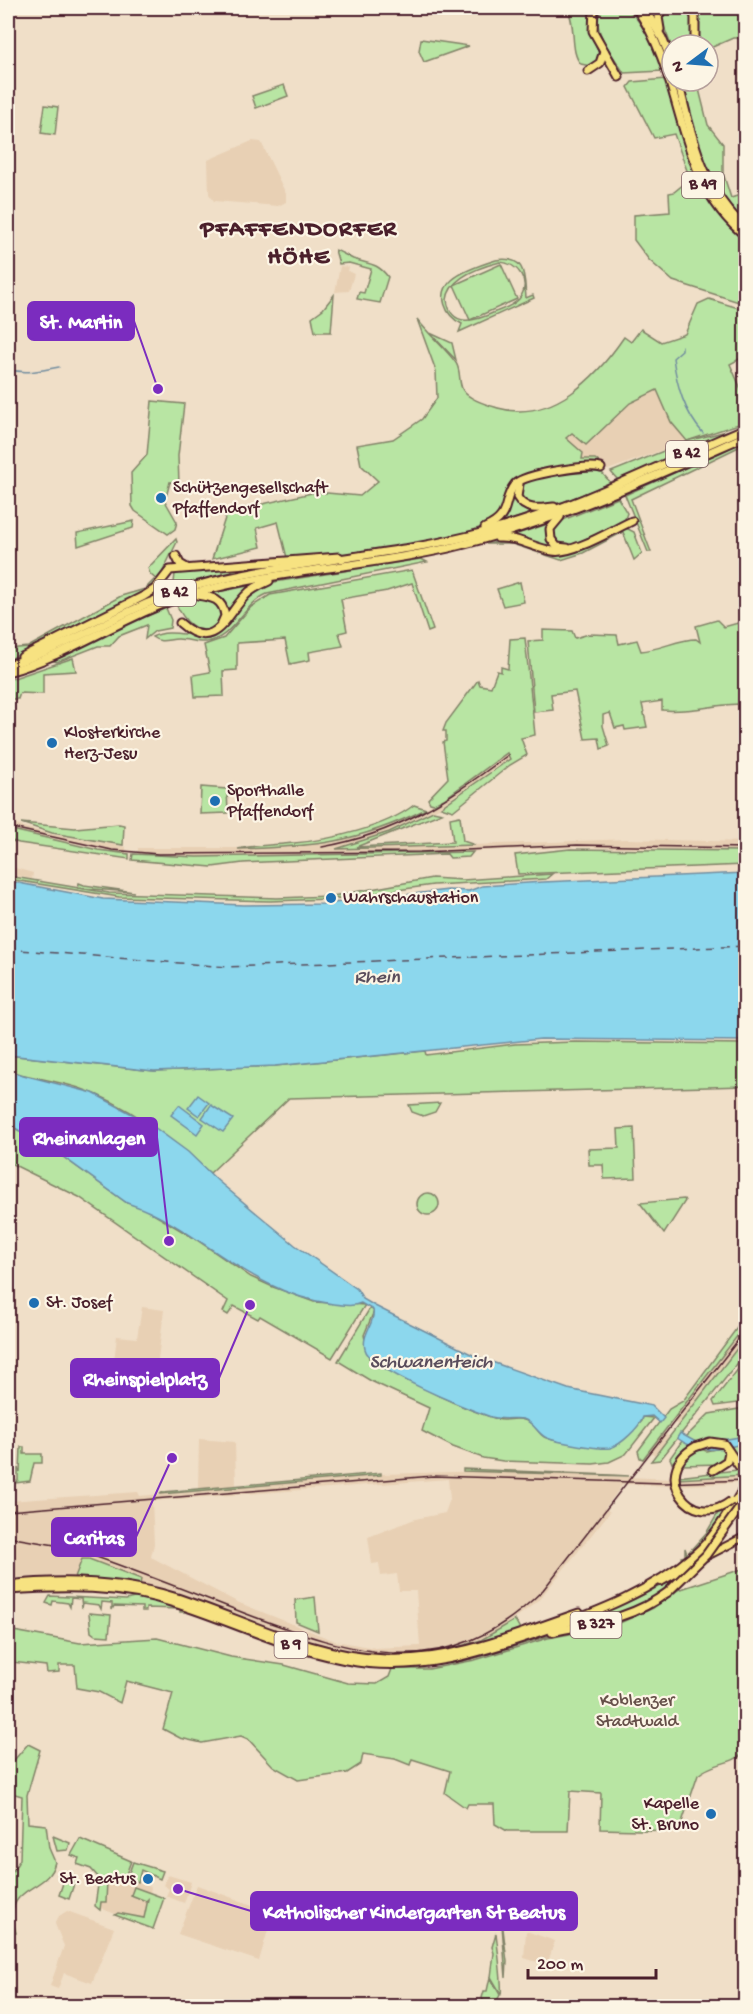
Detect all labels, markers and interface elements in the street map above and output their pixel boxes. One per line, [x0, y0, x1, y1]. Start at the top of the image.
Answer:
north arrow [660, 33, 720, 93]
text: N [668, 58, 690, 74]
road number: B 49 [682, 172, 724, 198]
district label: PFAFFENDORFER HÖHE [199, 216, 397, 273]
callout: St. Martin [28, 302, 134, 340]
text: St. Martin [40, 313, 123, 336]
road number: B 42 [666, 441, 708, 467]
place label: Schützengesellschaft Pfaffendorf [172, 478, 329, 520]
marker: Schützengesellschaft Pfaffendorf [154, 491, 168, 505]
road number: B 42 [154, 580, 196, 606]
place label: Klosterkirche Herz-Jesu [64, 723, 161, 765]
marker: Klosterkirche Herz-Jesu [45, 736, 59, 750]
place label: Sporthalle Pfaffendorf [226, 781, 315, 823]
marker: Sporthalle Pfaffendorf [208, 794, 222, 808]
place label: Wahrschaustation [343, 888, 479, 909]
marker: Wahrschaustation [324, 891, 338, 905]
water label: Rhein [354, 967, 400, 990]
callout: Rheinanlagen [20, 1118, 157, 1156]
text: Rheinanlagen [32, 1129, 146, 1152]
place label: St. Josef [46, 1293, 113, 1314]
marker: St. Josef [27, 1296, 41, 1310]
water label: Schwanenteich [369, 1352, 493, 1375]
callout: Rheinspielplatz [71, 1359, 219, 1397]
text: Rheinspielplatz [82, 1370, 208, 1393]
callout: Caritas [52, 1518, 136, 1556]
text: Caritas [63, 1529, 126, 1552]
road number: B 327 [570, 1612, 622, 1638]
road number: B 9 [274, 1632, 308, 1658]
park label: Koblenzer Stadtwald [596, 1691, 679, 1733]
place label: Kapelle St. Bruno [631, 1794, 700, 1836]
marker: Kapelle St. Bruno [704, 1807, 718, 1821]
place label: St. Beatus [59, 1869, 137, 1890]
marker: St. Beatus [141, 1872, 155, 1886]
callout: Katholischer Kindergarten St Beatus [251, 1892, 577, 1930]
text: Katholischer Kindergarten St Beatus [262, 1903, 567, 1926]
scale bar [528, 1942, 656, 1980]
text: 200 m [537, 1955, 584, 1976]

